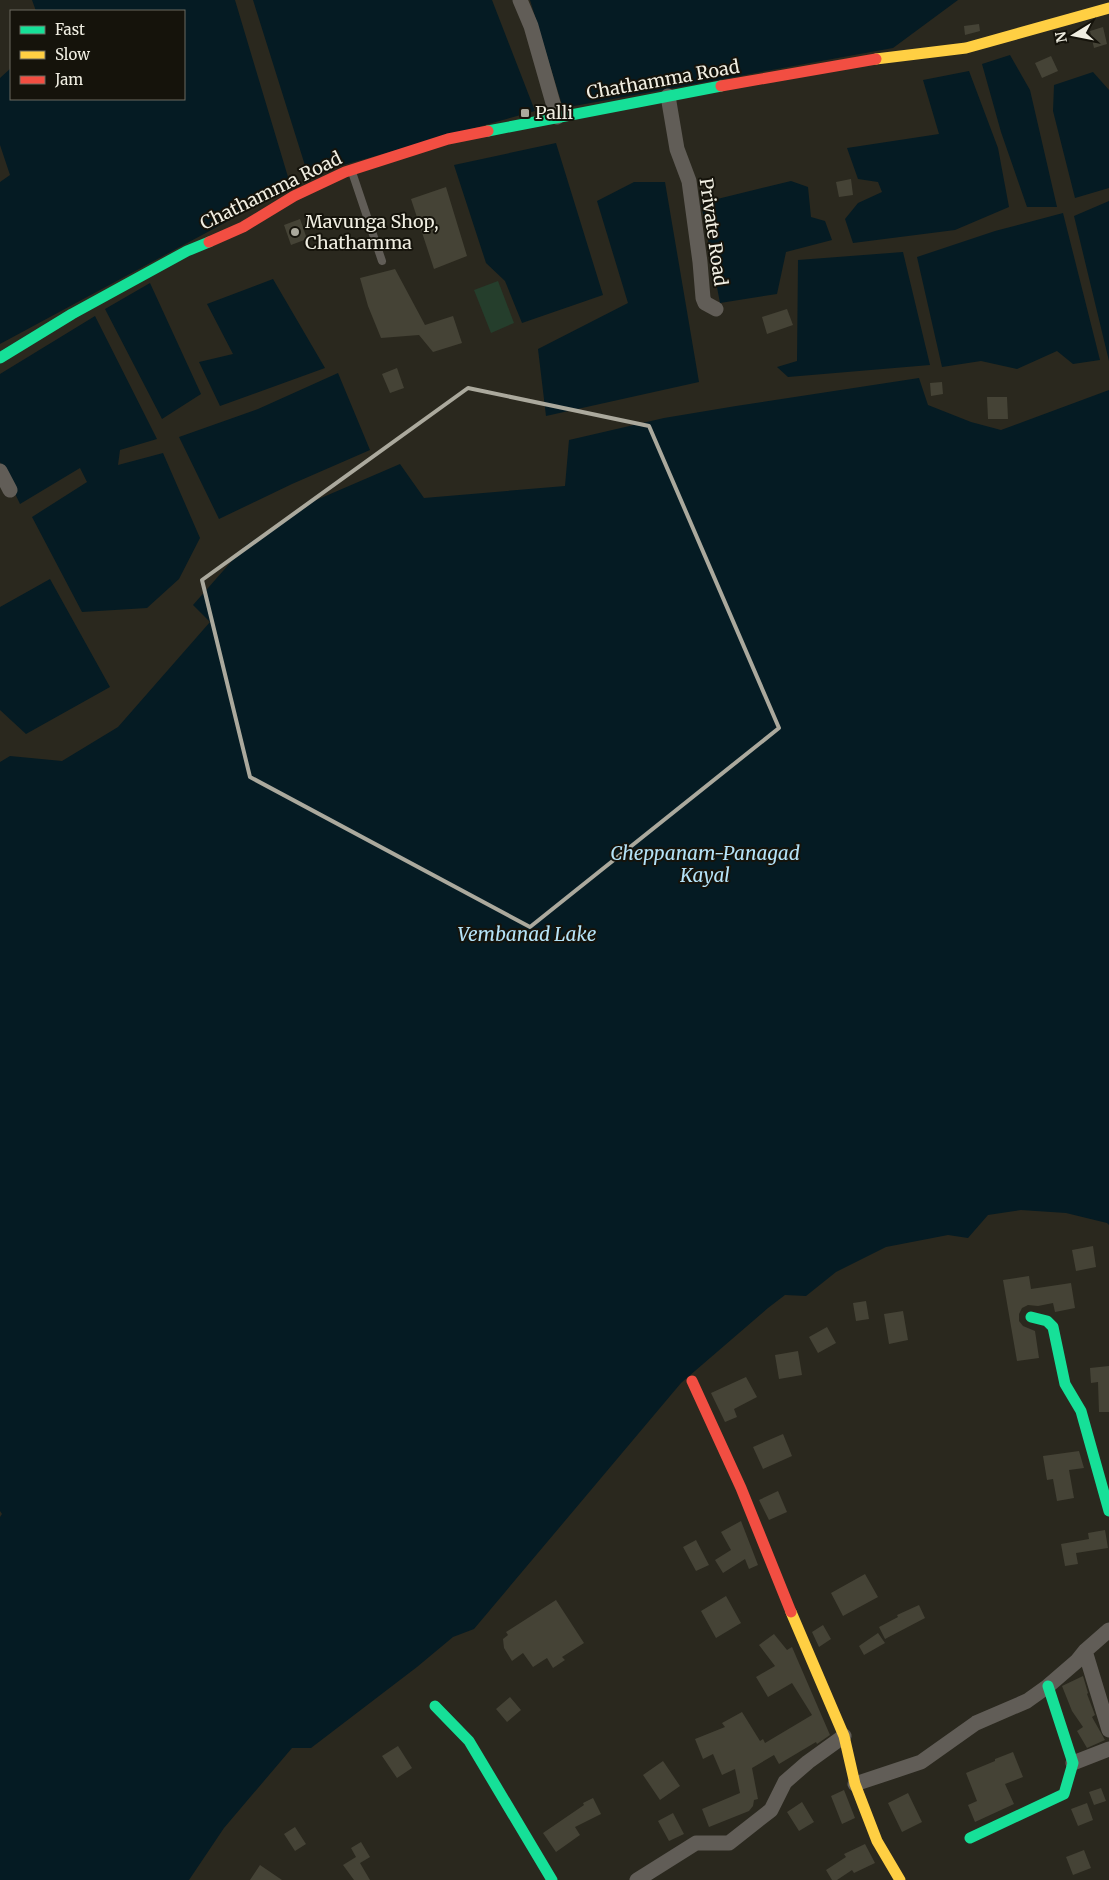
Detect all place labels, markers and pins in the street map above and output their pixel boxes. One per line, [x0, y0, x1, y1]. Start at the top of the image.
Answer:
place label: Palli [535, 101, 573, 124]
marker: Palli [519, 107, 531, 119]
place label: Mavunga Shop, Chathamma [305, 210, 439, 254]
marker: Mavunga Shop, Chathamma [289, 226, 301, 238]

